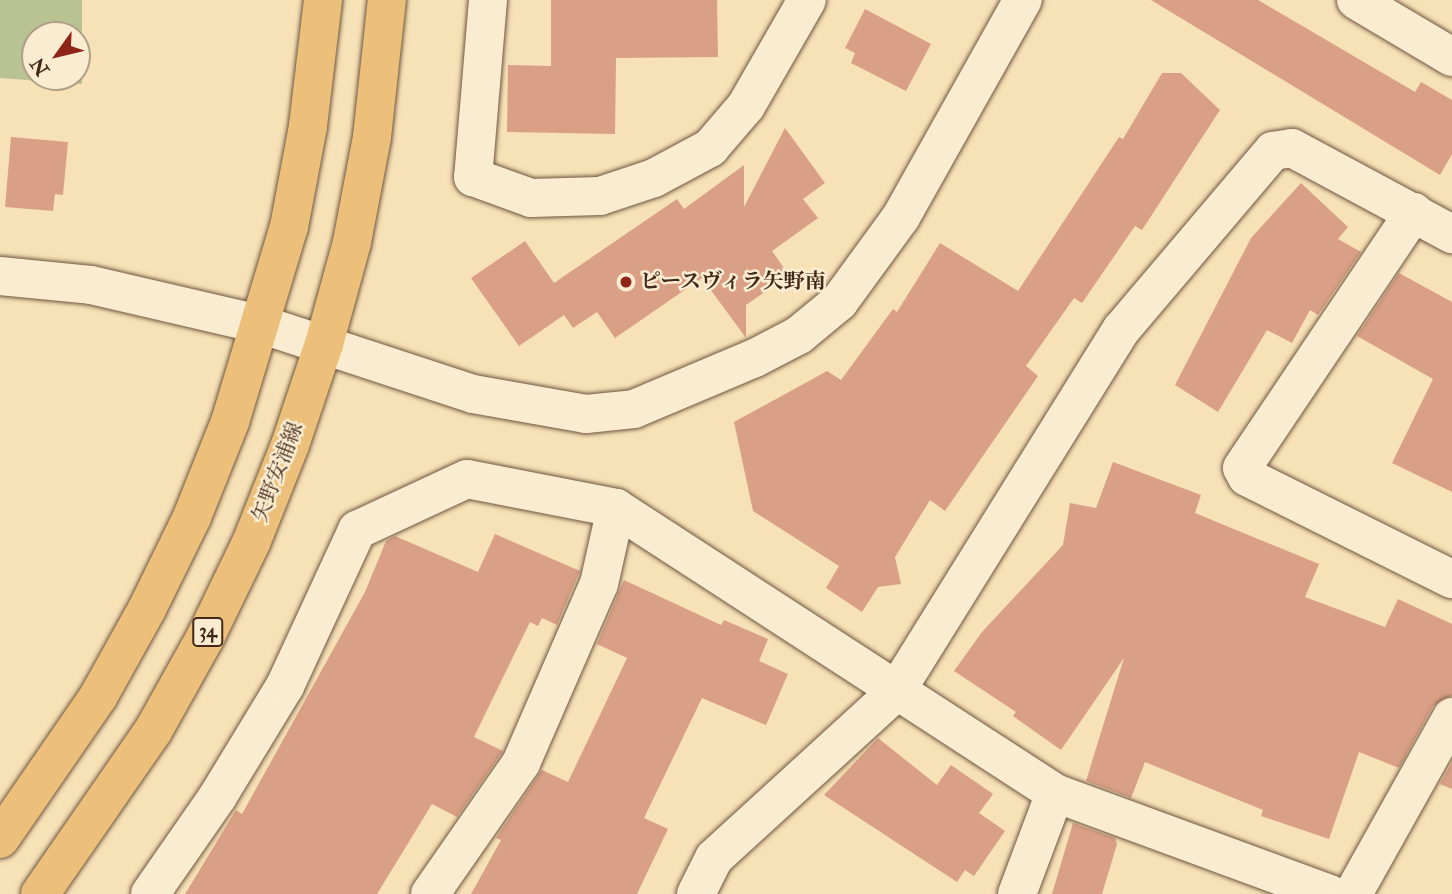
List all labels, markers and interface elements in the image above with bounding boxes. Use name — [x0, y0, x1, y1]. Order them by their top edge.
north arrow — [21, 21, 91, 91]
text: N — [26, 53, 55, 80]
place label: ピースヴィラ矢野南 — [640, 269, 828, 295]
marker: ピースヴィラ矢野南 — [618, 274, 634, 290]
street label: 矢野安浦線 — [247, 418, 309, 526]
road number: 34 — [192, 617, 224, 648]

